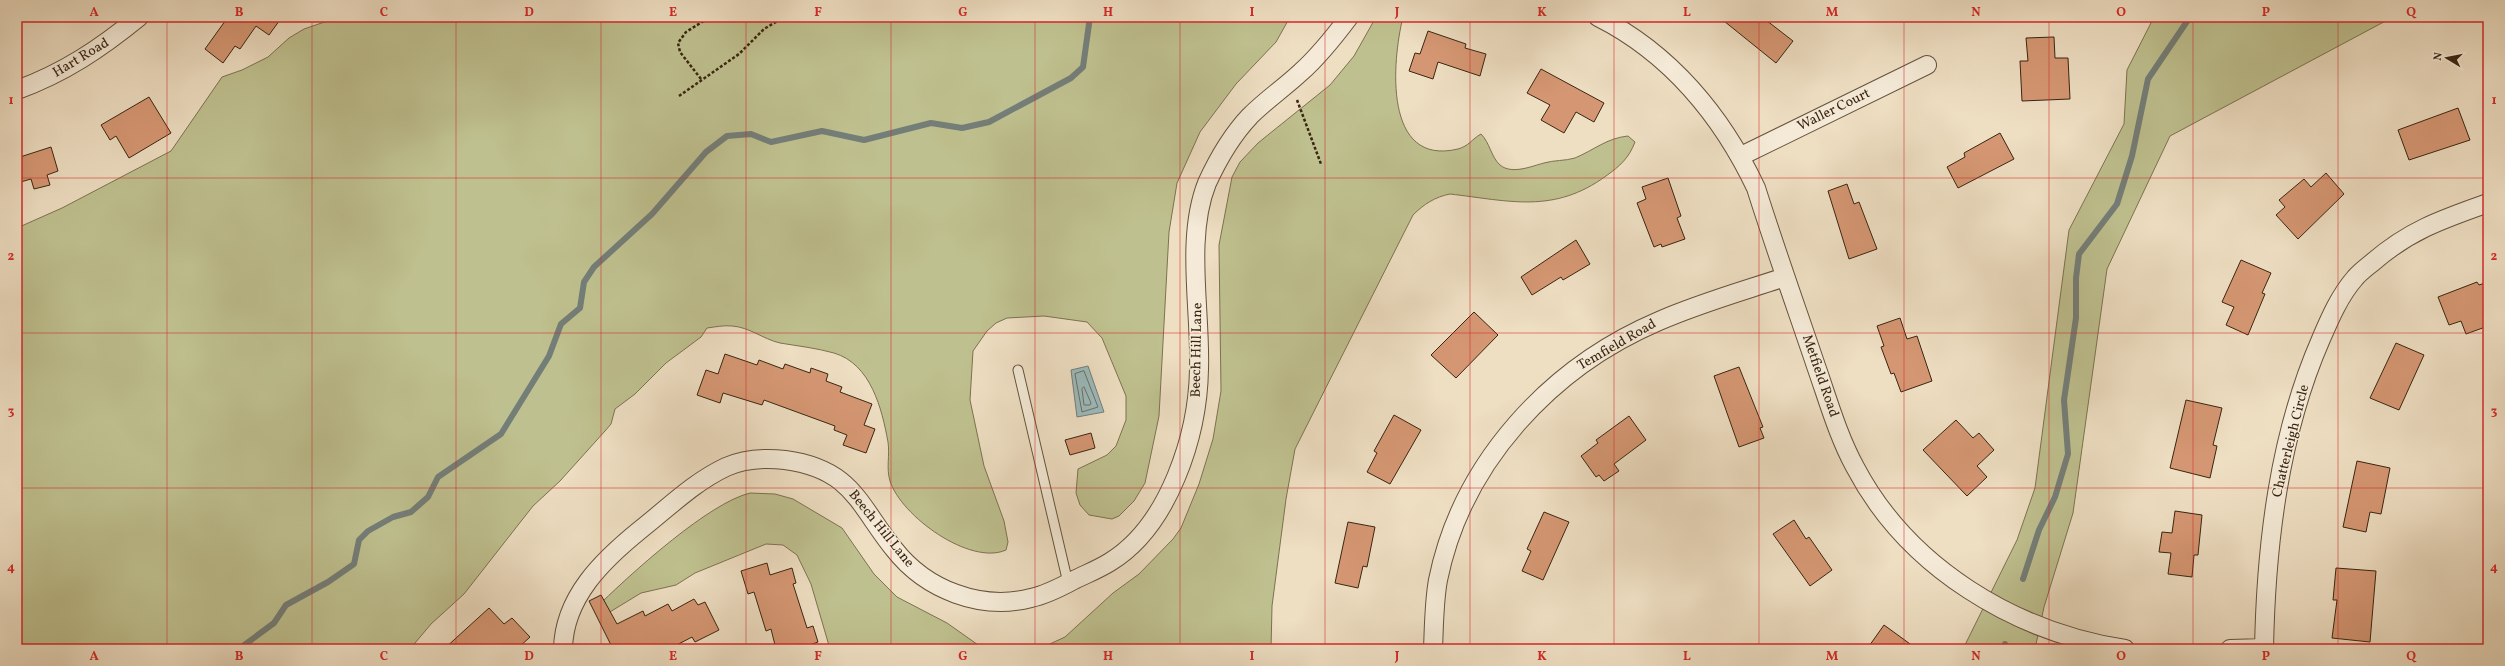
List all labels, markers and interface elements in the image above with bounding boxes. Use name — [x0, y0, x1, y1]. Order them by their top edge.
text: A — [89, 4, 99, 22]
text: B — [235, 4, 244, 22]
text: C — [380, 4, 388, 22]
text: D — [524, 4, 534, 22]
text: E — [669, 4, 677, 22]
text: F — [814, 4, 822, 22]
text: G — [958, 4, 968, 22]
text: H — [1103, 4, 1113, 22]
text: I — [1250, 4, 1255, 22]
text: J — [1394, 4, 1400, 22]
text: K — [1537, 4, 1547, 22]
text: L — [1683, 4, 1691, 22]
text: M — [1826, 4, 1839, 22]
text: N — [1971, 4, 1981, 22]
text: O — [2116, 4, 2126, 22]
text: P — [2262, 4, 2270, 22]
text: Q — [2406, 4, 2417, 22]
street label: Hart Road — [49, 34, 113, 82]
north arrow — [2427, 38, 2467, 78]
text: N — [2431, 51, 2447, 62]
street label: Waller Court — [1794, 84, 1874, 136]
text: 1 — [8, 92, 14, 110]
text: 1 — [2491, 92, 2497, 110]
text: 2 — [8, 248, 15, 266]
text: 2 — [2491, 248, 2498, 266]
street label: Beech Hill Lane — [1187, 302, 1207, 398]
street label: Temfield Road — [1574, 315, 1660, 375]
street label: Metfield Road — [1797, 332, 1843, 420]
street label: Chatterleigh Circle — [2268, 382, 2314, 499]
text: 3 — [8, 403, 15, 421]
text: 3 — [2491, 403, 2498, 421]
street label: Beech Hill Lane — [844, 486, 918, 572]
text: 4 — [7, 559, 15, 577]
text: 4 — [2490, 559, 2498, 577]
text: A — [89, 648, 99, 666]
text: B — [235, 648, 244, 666]
text: C — [380, 648, 388, 666]
text: D — [524, 648, 534, 666]
text: E — [669, 648, 677, 666]
text: F — [814, 648, 822, 666]
text: G — [958, 648, 968, 666]
text: H — [1103, 648, 1113, 666]
text: I — [1250, 648, 1255, 666]
text: J — [1394, 648, 1400, 666]
text: K — [1537, 648, 1547, 666]
text: L — [1683, 648, 1691, 666]
text: M — [1826, 648, 1839, 666]
text: N — [1971, 648, 1981, 666]
text: O — [2116, 648, 2126, 666]
text: P — [2262, 648, 2270, 666]
text: Q — [2406, 648, 2417, 666]

